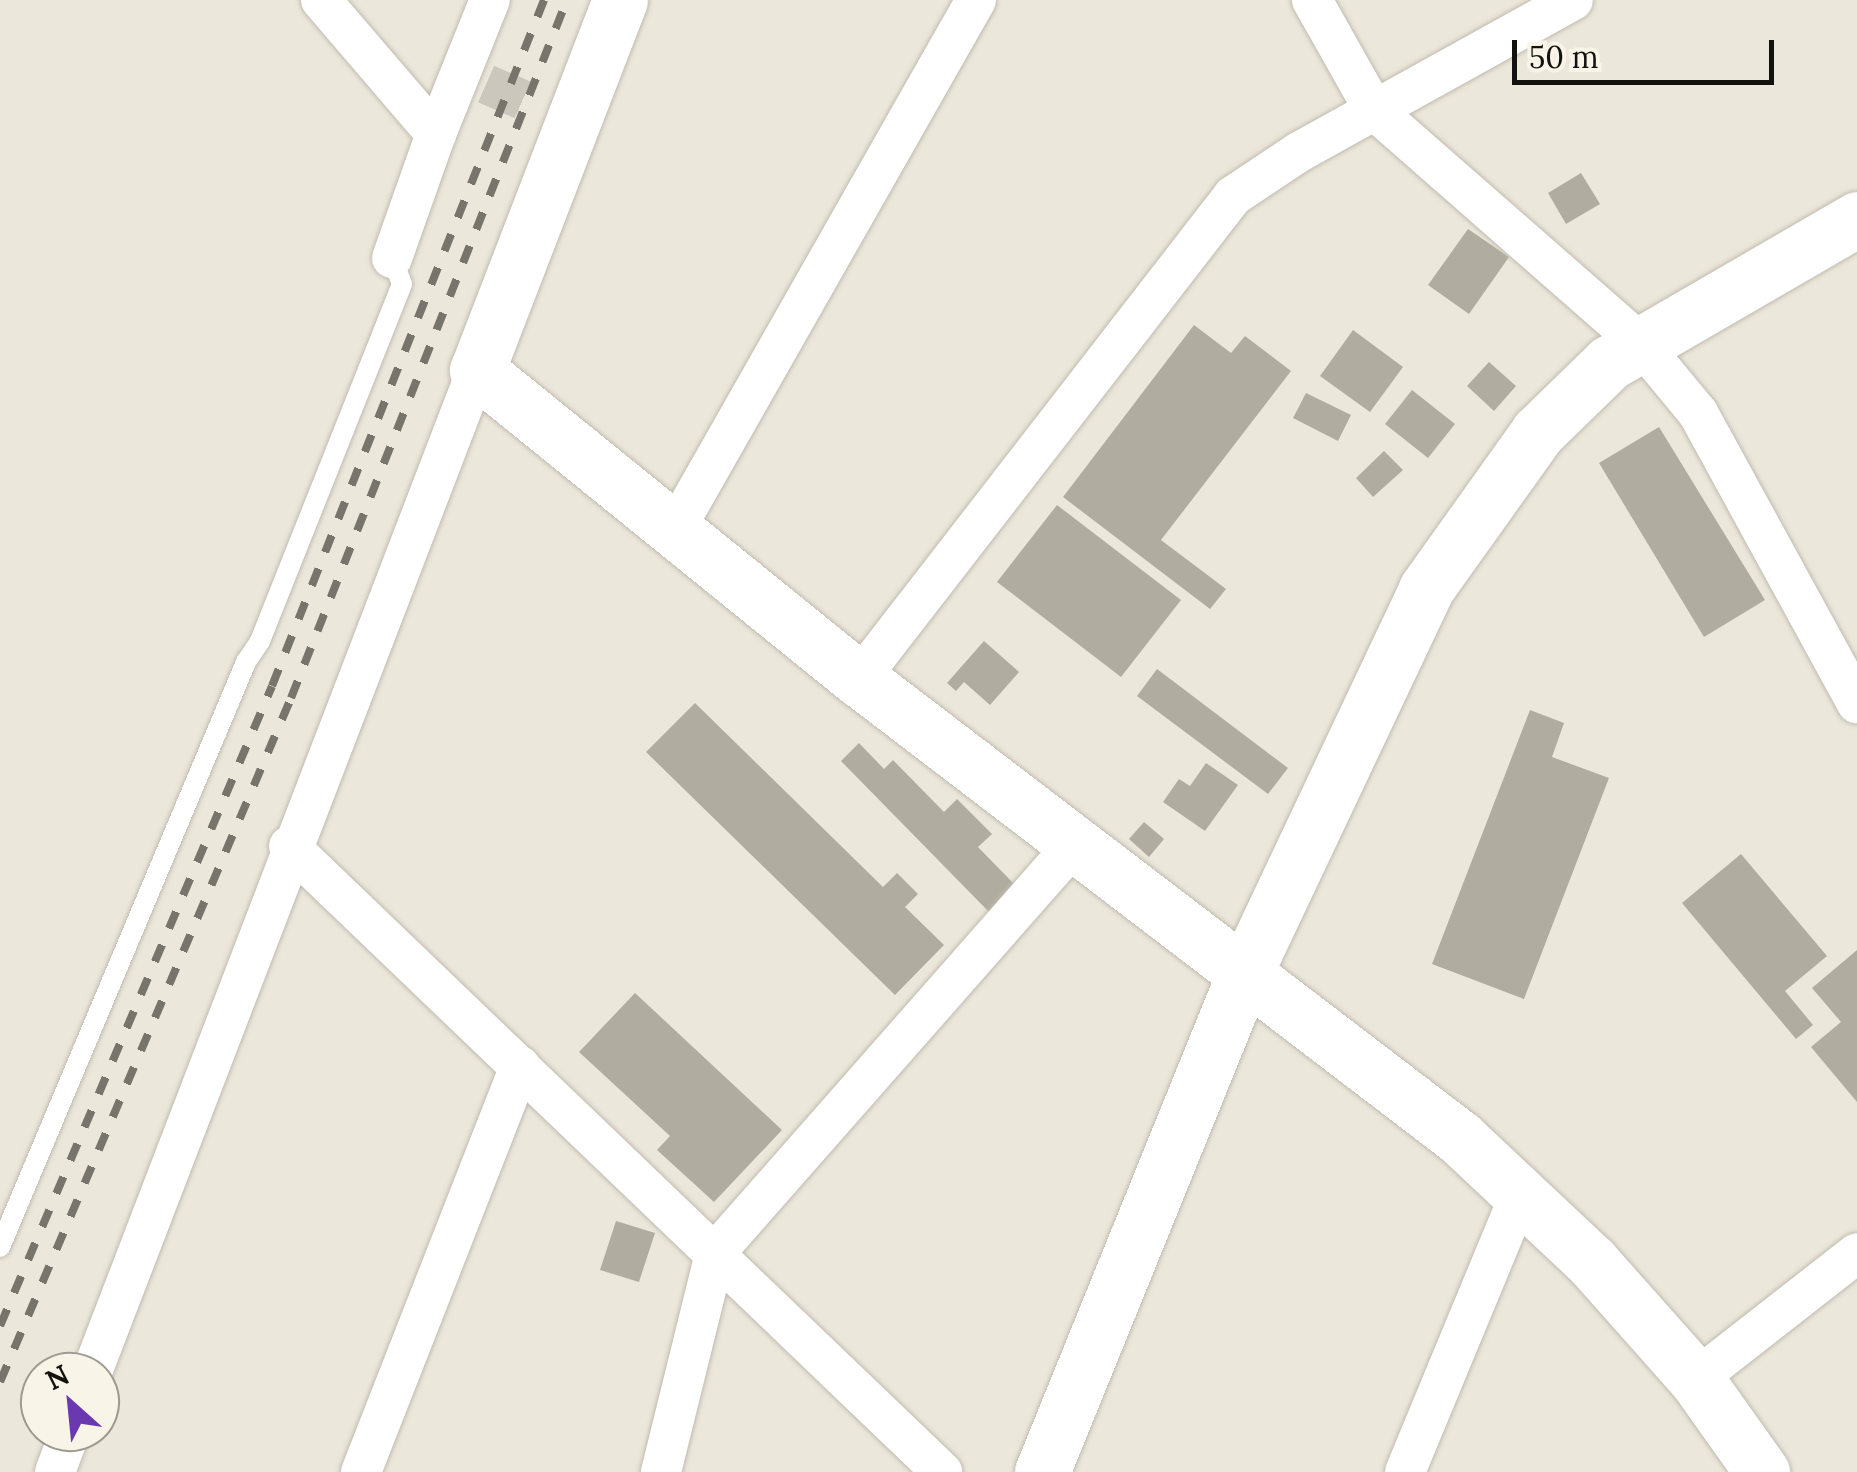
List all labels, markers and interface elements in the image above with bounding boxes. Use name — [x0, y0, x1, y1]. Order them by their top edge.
scale bar — [1517, 20, 1780, 82]
text: 50 m — [1529, 38, 1599, 76]
north arrow — [20, 1352, 120, 1452]
text: N — [39, 1356, 75, 1398]

